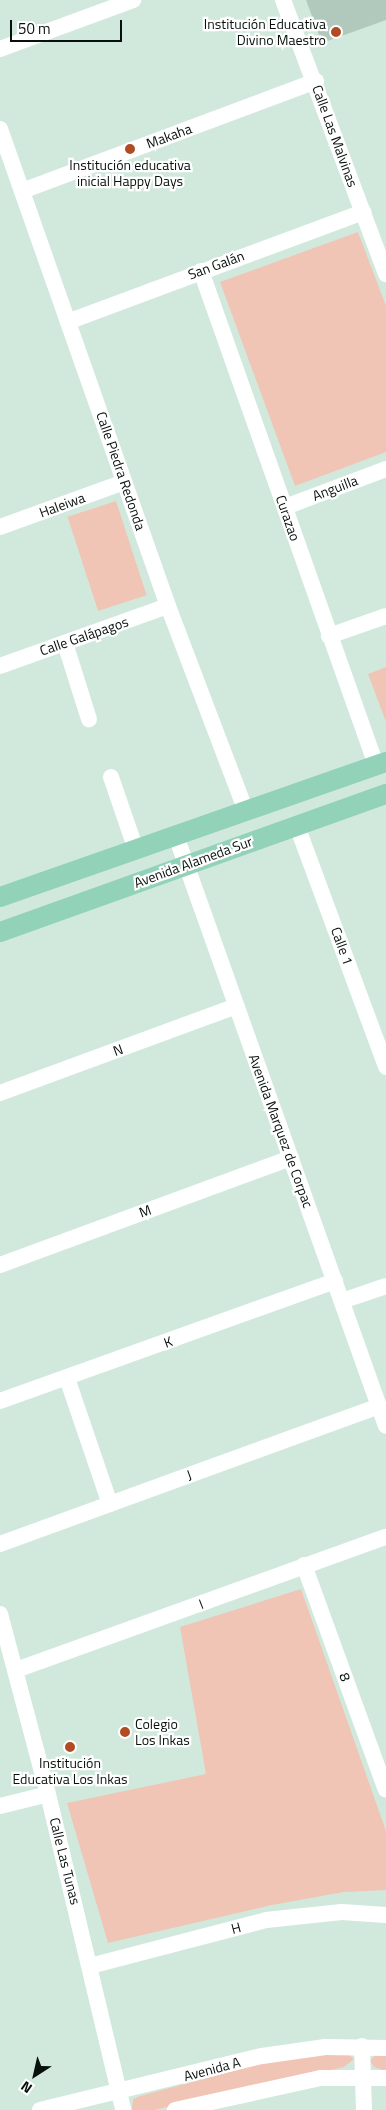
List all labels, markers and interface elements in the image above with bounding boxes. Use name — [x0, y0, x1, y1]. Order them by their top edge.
scale bar — [12, 10, 125, 42]
place label: Institución Educativa Divino Maestro — [204, 16, 326, 48]
text: 50 m — [18, 17, 51, 40]
marker: Institución Educativa Divino Maestro — [330, 26, 342, 38]
street label: Calle Las Malvinas — [309, 83, 361, 189]
street label: Makaha — [144, 120, 194, 152]
marker: Institución educativa inicial Happy Days — [124, 143, 136, 155]
place label: Institución educativa inicial Happy Days — [69, 157, 191, 190]
street label: San Galán — [186, 247, 246, 283]
street label: Calle Piedra Redonda — [93, 409, 149, 533]
street label: Anguilla — [310, 472, 360, 504]
street label: Haleiwa — [37, 489, 87, 521]
street label: Curazao — [272, 493, 304, 543]
street label: Calle Galápagos — [37, 613, 131, 659]
street label: Avenida Alameda Sur — [132, 833, 254, 891]
street label: Calle 1 — [327, 925, 357, 967]
street label: N — [111, 1040, 125, 1060]
street label: Avenida Marquez de Corpac — [245, 1052, 317, 1210]
street label: M — [137, 1201, 153, 1221]
street label: K — [161, 1333, 175, 1351]
street label: J — [184, 1466, 194, 1484]
street label: I — [196, 1596, 206, 1612]
street label: 8 — [336, 1670, 354, 1684]
place label: Colegio Los Inkas — [135, 1716, 190, 1748]
marker: Colegio Los Inkas — [119, 1726, 131, 1738]
marker: Institución Educativa Los Inkas — [64, 1741, 76, 1753]
place label: Institución Educativa Los Inkas — [12, 1755, 128, 1788]
street label: Calle Las Tunas — [46, 1816, 84, 1906]
street label: H — [229, 1919, 243, 1937]
north arrow — [10, 2050, 60, 2100]
street label: Avenida A — [182, 2053, 242, 2085]
text: N — [16, 2076, 36, 2099]

